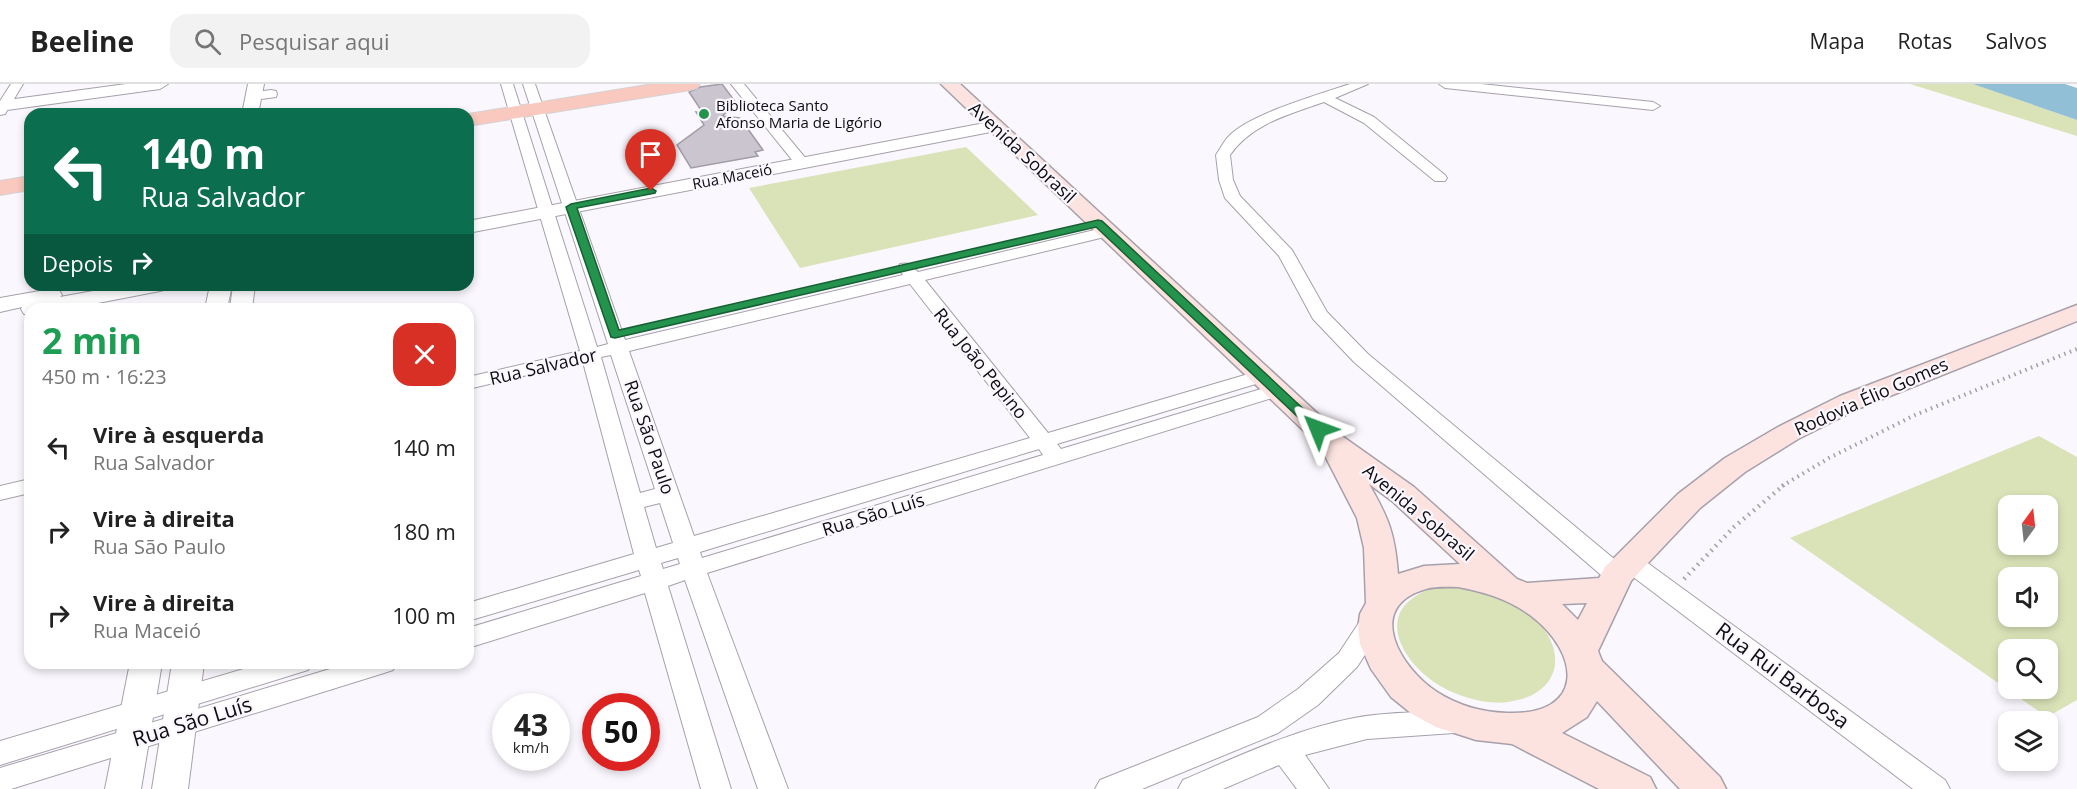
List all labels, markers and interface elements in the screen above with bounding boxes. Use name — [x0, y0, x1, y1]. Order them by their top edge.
search box — [170, 14, 590, 68]
text: Beeline — [30, 22, 134, 60]
icon: search — [191, 25, 224, 58]
text: Pesquisar aqui — [239, 26, 390, 56]
text: Mapa — [1810, 27, 1865, 55]
text: Rotas — [1898, 27, 1952, 55]
text: Salvos — [1985, 27, 2047, 55]
place label: Biblioteca Santo Afonso Maria de Ligório — [716, 95, 882, 132]
street label: Avenida Sobrasil — [964, 96, 1082, 208]
marker: Biblioteca Santo Afonso Maria de Ligório — [697, 107, 711, 121]
text: 140 m — [141, 124, 265, 181]
pin — [625, 129, 676, 191]
icon: left — [42, 132, 120, 210]
icon: arrive — [634, 138, 667, 171]
street label: Rua Maceió — [690, 158, 774, 194]
text: Rua Salvador — [141, 178, 305, 215]
icon: right — [125, 246, 158, 279]
text: Depois — [42, 248, 113, 278]
street label: Rua João Pepino — [929, 302, 1033, 424]
text: 2 min — [42, 316, 142, 365]
button: close — [393, 323, 456, 386]
street label: Rua Salvador — [487, 342, 600, 390]
street label: Rodovia Élio Gomes — [1790, 351, 1952, 441]
text: 450 m · 16:23 — [42, 363, 167, 390]
street label: Rua São Paulo — [619, 377, 681, 497]
position arrow — [1286, 397, 1350, 461]
text: Vire à esquerda — [93, 419, 264, 449]
icon: left — [42, 431, 75, 464]
text: 140 m — [392, 432, 456, 462]
text: Rua Salvador — [93, 449, 215, 476]
street label: Avenida Sobrasil — [1358, 458, 1480, 566]
street label: Rua São Luís — [819, 487, 927, 541]
north arrow — [1998, 495, 2058, 555]
map controls — [1998, 495, 2058, 771]
text: Vire à direita — [93, 503, 235, 533]
icon: right — [42, 515, 75, 548]
text: 180 m — [392, 516, 456, 546]
text: Rua São Paulo — [93, 533, 226, 560]
button: sound — [1998, 567, 2058, 627]
text: Vire à direita — [93, 587, 235, 617]
icon: right — [42, 599, 75, 632]
text: 100 m — [392, 600, 456, 630]
street label: Rua Rui Barbosa — [1710, 616, 1856, 734]
text: Rua Maceió — [93, 617, 201, 644]
button: search — [1998, 639, 2058, 699]
street label: Rua São Luís — [129, 690, 255, 752]
speed limit sign: 50 — [582, 693, 660, 771]
text: 43 — [514, 704, 548, 745]
button: layers — [1998, 711, 2058, 771]
text: km/h — [513, 737, 549, 757]

